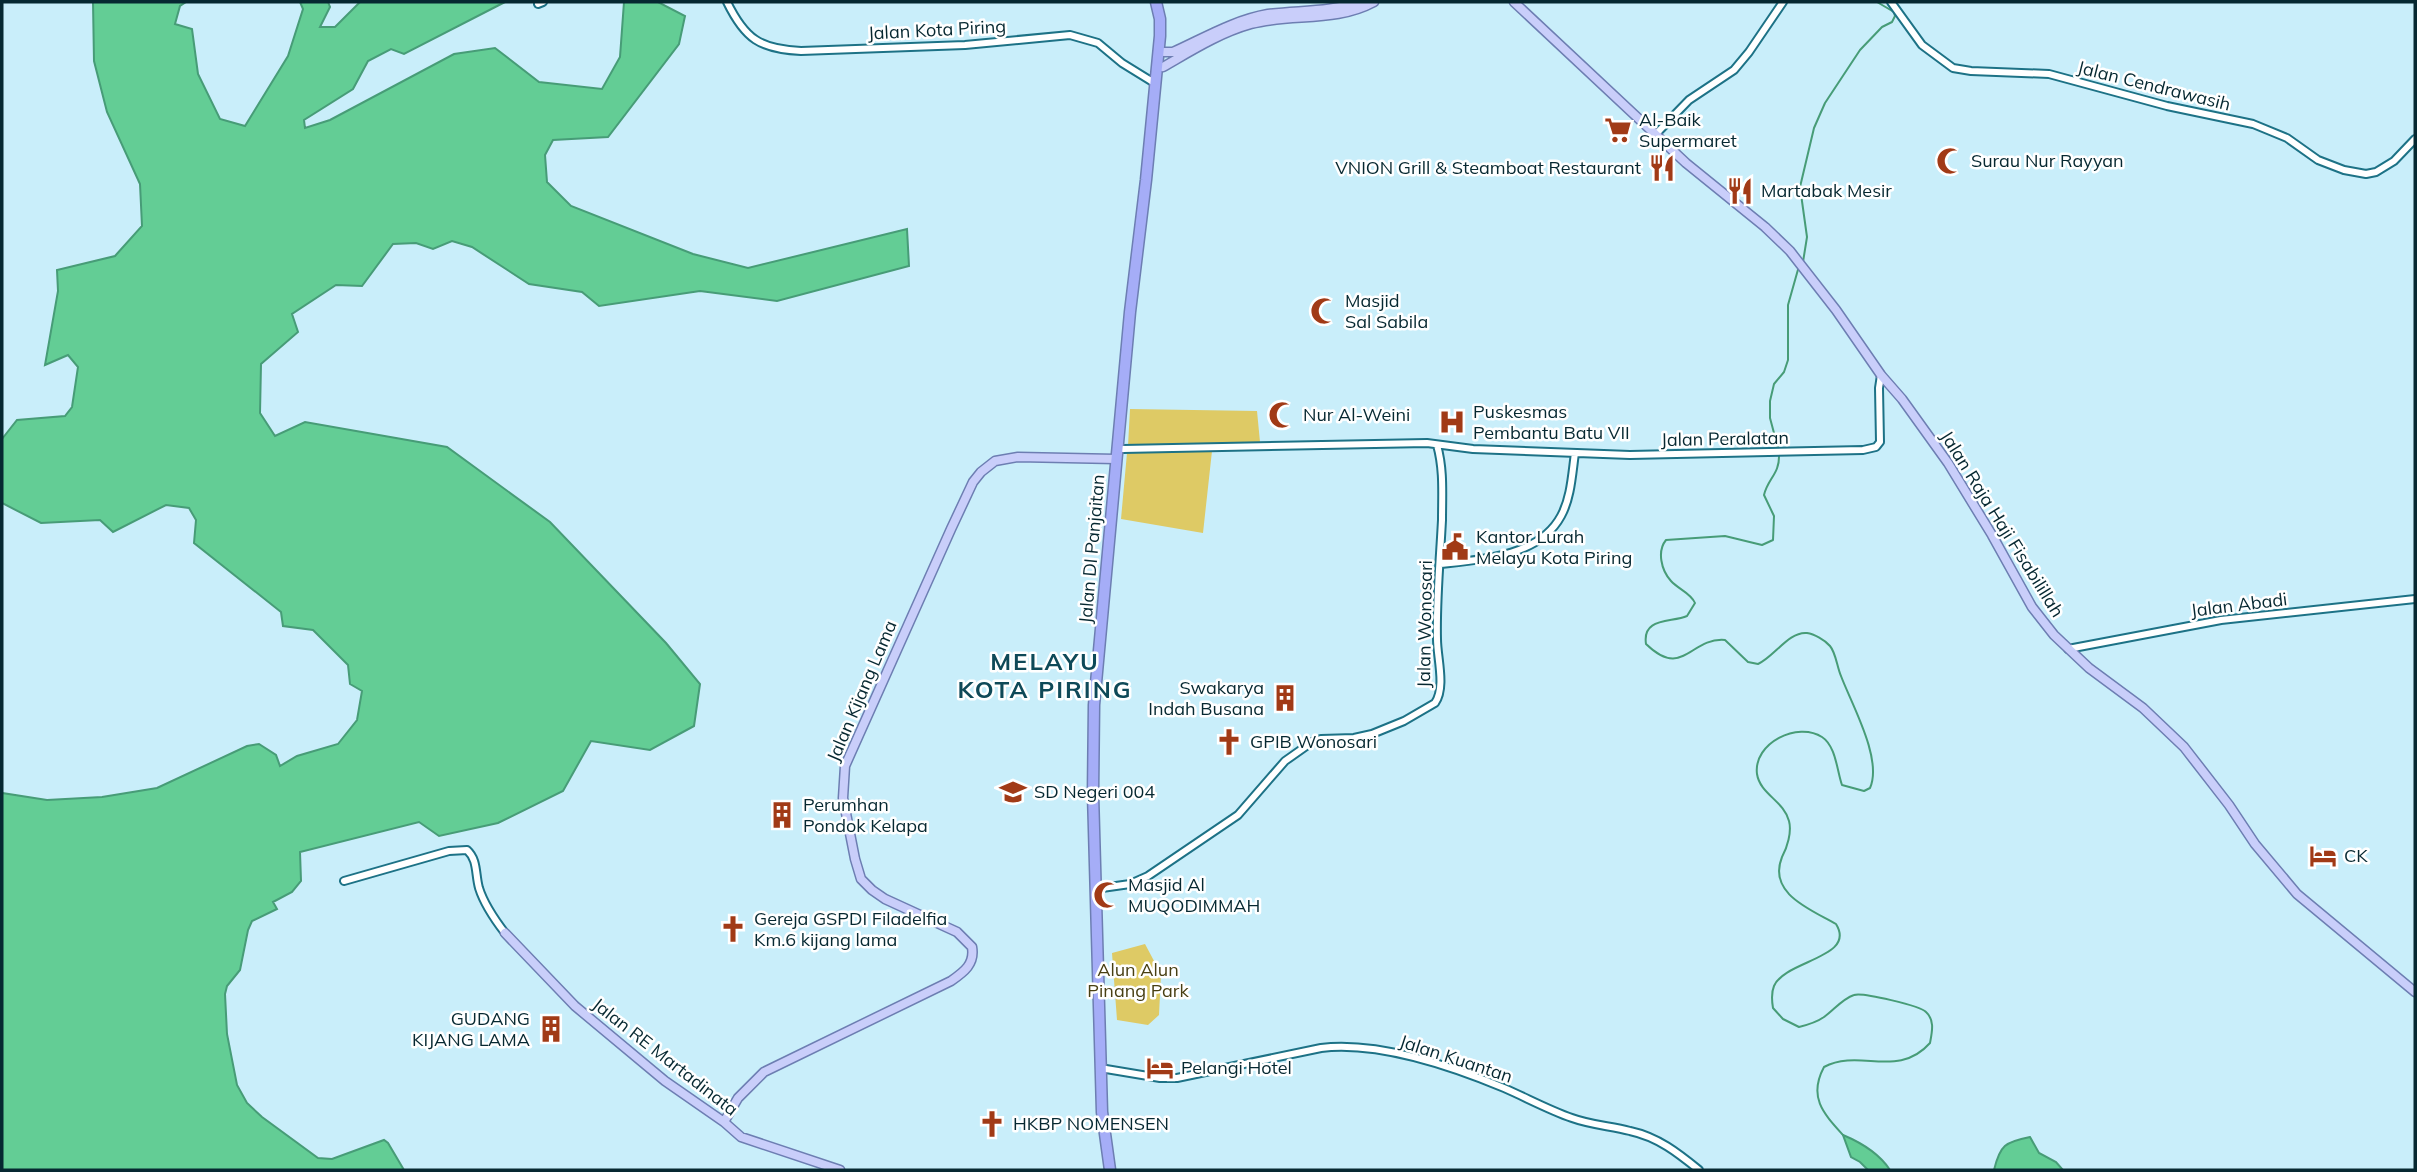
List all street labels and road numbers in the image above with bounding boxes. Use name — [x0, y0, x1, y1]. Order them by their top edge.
street label: Jalan Kota Piring — [867, 14, 1007, 45]
street label: Jalan Cendrawasih — [2075, 55, 2233, 116]
street label: Jalan Peralatan — [1661, 426, 1789, 451]
street label: Jalan Raja Haji Fisabilillah — [1936, 426, 2069, 621]
street label: Jalan DI Panjaitan — [1074, 473, 1109, 624]
street label: Jalan Wonosari — [1412, 560, 1437, 688]
street label: Jalan Abadi — [2189, 587, 2288, 622]
street label: Jalan Kijang Lama — [821, 617, 902, 765]
street label: Jalan RE Martadinata — [588, 993, 743, 1121]
street label: Jalan Kuantan — [1397, 1029, 1516, 1088]

